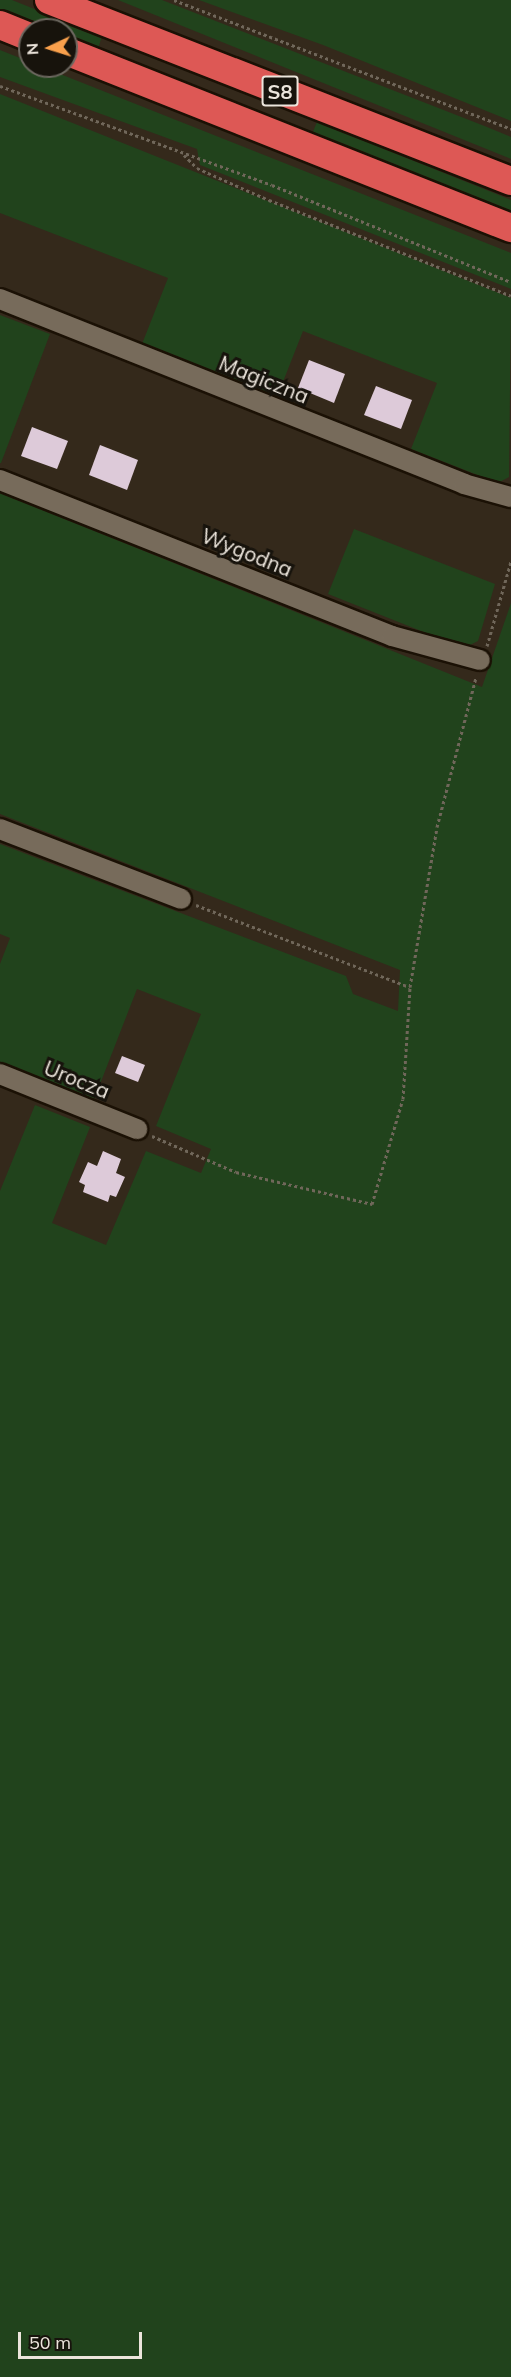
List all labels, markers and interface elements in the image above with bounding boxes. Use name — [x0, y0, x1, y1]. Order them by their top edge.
north arrow — [18, 18, 78, 78]
text: N — [22, 42, 42, 56]
road number: S8 — [260, 74, 300, 108]
street label: Magiczna — [215, 350, 313, 408]
street label: Wygodna — [198, 522, 296, 582]
street label: Urocza — [40, 1054, 114, 1104]
scale bar — [21, 2320, 146, 2358]
text: 50 m — [29, 2331, 71, 2354]

